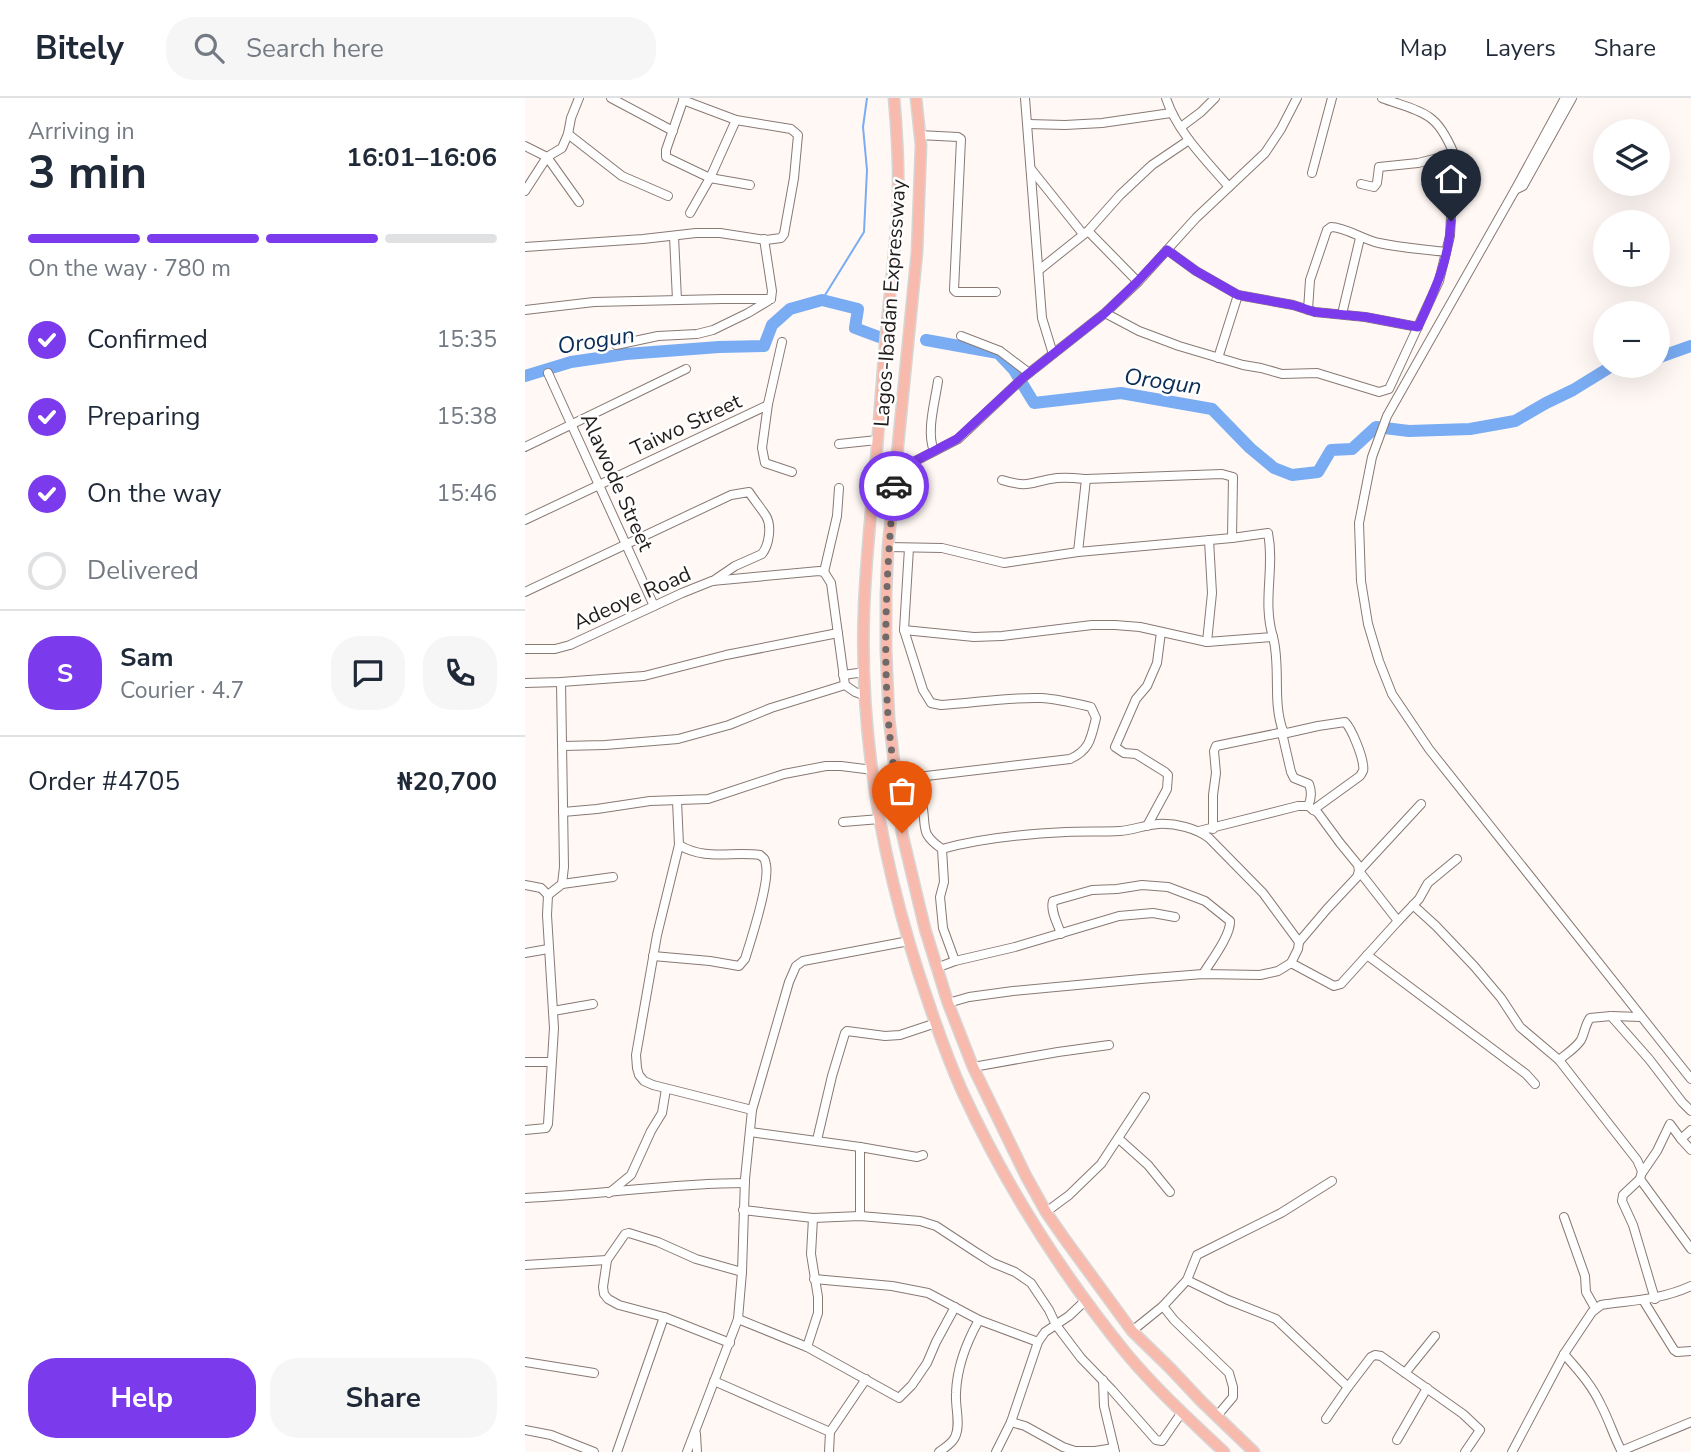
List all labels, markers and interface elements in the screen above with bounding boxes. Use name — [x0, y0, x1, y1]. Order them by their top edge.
search box — [166, 17, 656, 80]
text: Bitely — [35, 26, 124, 71]
icon: search — [190, 29, 228, 67]
text: Search here — [246, 31, 384, 66]
text: Map — [1400, 32, 1447, 64]
text: Layers — [1485, 32, 1556, 64]
text: Share — [1594, 32, 1656, 64]
text: Arriving in — [28, 116, 135, 147]
map controls — [1593, 119, 1670, 378]
button: layers — [1593, 119, 1670, 196]
text: 16:01–16:06 — [346, 140, 497, 175]
text: 3 min — [28, 141, 147, 204]
pin — [1421, 149, 1481, 221]
icon: home — [1432, 160, 1470, 198]
street label: Lagos-Ibadan Expressway — [867, 178, 913, 428]
button: + — [1593, 210, 1670, 287]
text: On the way · 780 m — [28, 253, 231, 284]
button: − — [1593, 301, 1670, 378]
water label: Orogun — [555, 319, 637, 362]
icon: check — [28, 321, 66, 359]
text: Confirmed — [87, 322, 208, 357]
text: 15:35 — [437, 324, 497, 355]
water label: Orogun — [1122, 361, 1204, 402]
street label: Taiwo Street — [626, 387, 746, 463]
icon: check — [28, 398, 66, 436]
text: Preparing — [87, 399, 200, 434]
text: 15:38 — [437, 401, 497, 432]
street label: Alawode Street — [574, 409, 660, 556]
courier — [859, 451, 929, 521]
icon: car — [875, 467, 913, 505]
icon: check — [28, 475, 66, 513]
text: On the way — [87, 476, 221, 511]
text: 15:46 — [437, 478, 497, 509]
text: Delivered — [87, 553, 199, 588]
street label: Adeoye Road — [569, 560, 695, 636]
button: chat — [331, 636, 405, 710]
button: phone — [423, 636, 497, 710]
text: Sam — [120, 640, 173, 675]
text: S — [57, 656, 73, 691]
text: Courier · 4.7 — [120, 675, 244, 706]
pin — [872, 761, 932, 833]
text: Order #4705 — [28, 764, 180, 799]
text: ₦20,700 — [397, 764, 497, 799]
icon: bag — [883, 772, 921, 810]
button: Help — [28, 1358, 256, 1438]
button: Share — [270, 1358, 497, 1438]

